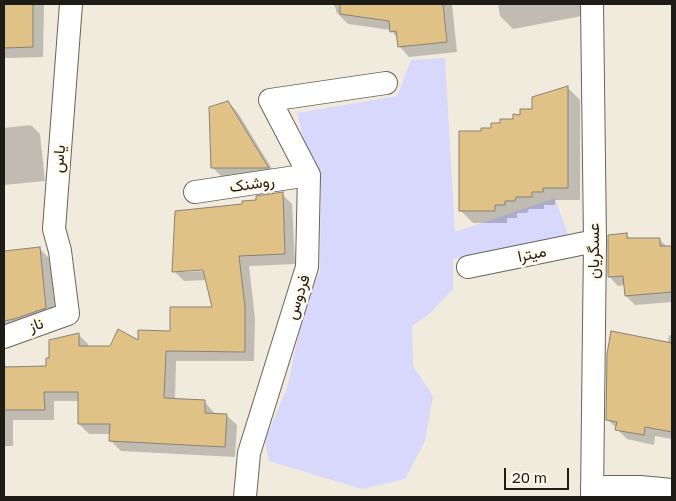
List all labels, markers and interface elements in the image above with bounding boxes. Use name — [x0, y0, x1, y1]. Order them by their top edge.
street label: یاس — [48, 144, 70, 174]
street label: روشنک — [228, 171, 276, 197]
street label: عسگریان — [584, 223, 604, 279]
street label: میترا — [516, 242, 548, 266]
street label: فردوس — [282, 272, 314, 322]
street label: ناز — [26, 314, 46, 336]
scale bar — [506, 458, 571, 490]
text: 20 m — [512, 468, 547, 486]

